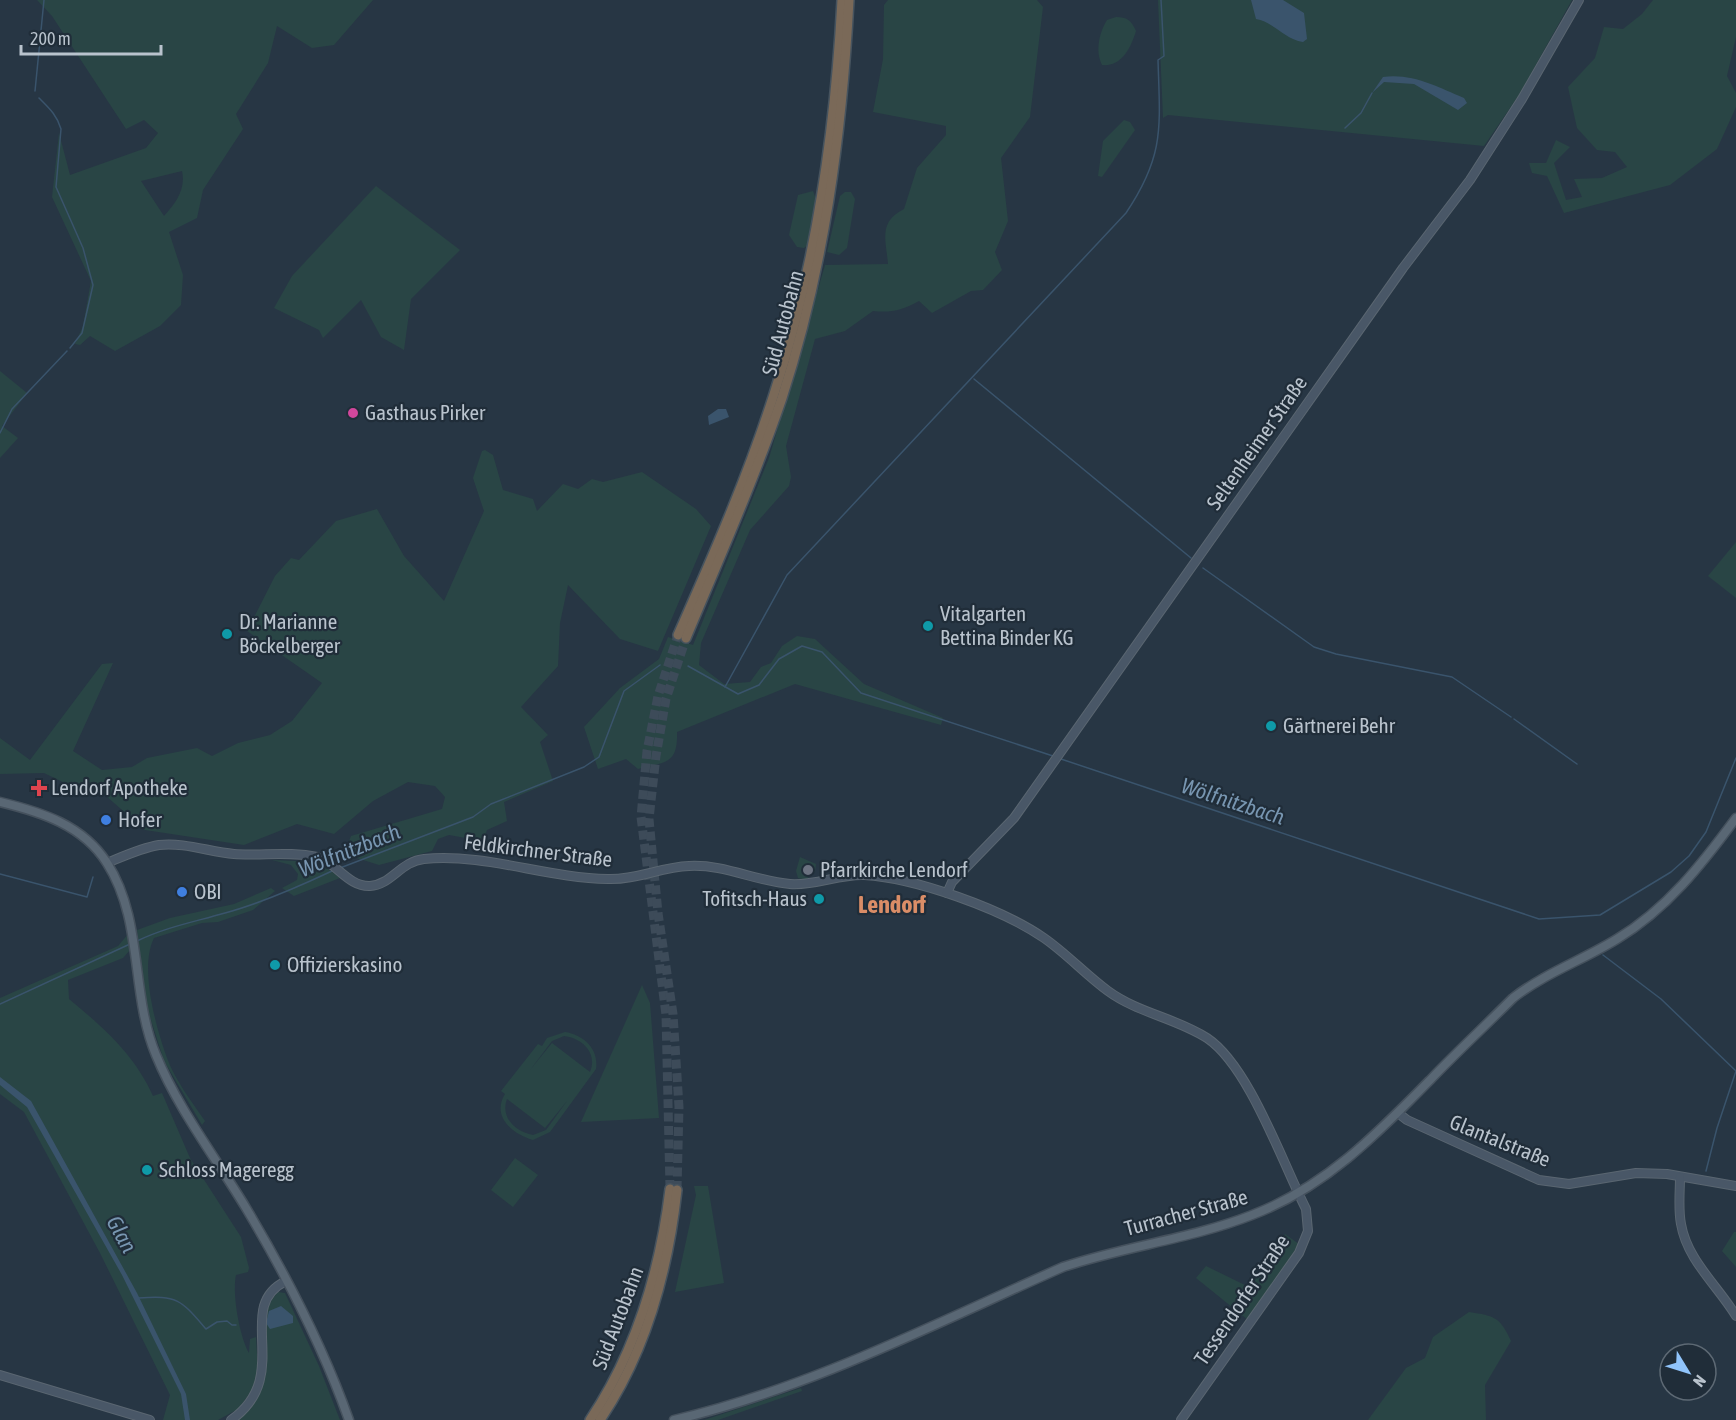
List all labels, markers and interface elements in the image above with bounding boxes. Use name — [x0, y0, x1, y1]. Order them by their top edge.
scale bar — [21, 18, 160, 56]
text: 200 m — [30, 28, 71, 49]
street label: Süd Autobahn — [756, 267, 808, 378]
street label: Seltenheimer Straße — [1201, 371, 1311, 514]
place label: Gasthaus Pirker — [365, 400, 486, 424]
marker: Gasthaus Pirker — [346, 406, 360, 420]
place label: Vitalgarten Bettina Binder KG — [940, 601, 1074, 649]
place label: Dr. Marianne Böckelberger — [239, 609, 341, 657]
marker: Vitalgarten Bettina Binder KG — [921, 619, 935, 633]
marker: Dr. Marianne Böckelberger — [220, 627, 234, 641]
place label: Gärtnerei Behr — [1283, 713, 1396, 737]
marker: Gärtnerei Behr — [1264, 719, 1278, 733]
water label: Wölfnitzbach — [1178, 772, 1288, 830]
place label: Lendorf Apotheke — [51, 775, 188, 799]
marker: Lendorf Apotheke — [32, 781, 46, 795]
place label: Hofer — [118, 807, 162, 831]
marker: Hofer — [99, 813, 113, 827]
water label: Wölfnitzbach — [295, 818, 404, 882]
street label: Feldkirchner Straße — [463, 829, 614, 871]
place label: Pfarrkirche Lendorf — [820, 857, 968, 881]
marker: Pfarrkirche Lendorf — [801, 863, 815, 877]
place label: OBI — [194, 879, 222, 903]
marker: OBI — [175, 885, 189, 899]
place label: Tofitsch-Haus — [702, 886, 807, 910]
district label: Lendorf — [858, 891, 926, 918]
marker: Tofitsch-Haus — [812, 892, 826, 906]
place label: Offizierskasino — [287, 952, 402, 976]
marker: Offizierskasino — [268, 958, 282, 972]
street label: Glantalstraße — [1447, 1109, 1554, 1171]
place label: Schloss Mageregg — [159, 1157, 294, 1181]
marker: Schloss Mageregg — [140, 1163, 154, 1177]
street label: Turracher Straße — [1122, 1184, 1250, 1240]
water label: Glan — [101, 1211, 143, 1257]
street label: Tessendorfer Straße — [1189, 1230, 1294, 1369]
street label: Süd Autobahn — [587, 1263, 648, 1372]
north arrow — [1658, 1342, 1718, 1402]
text: N — [1690, 1372, 1710, 1391]

